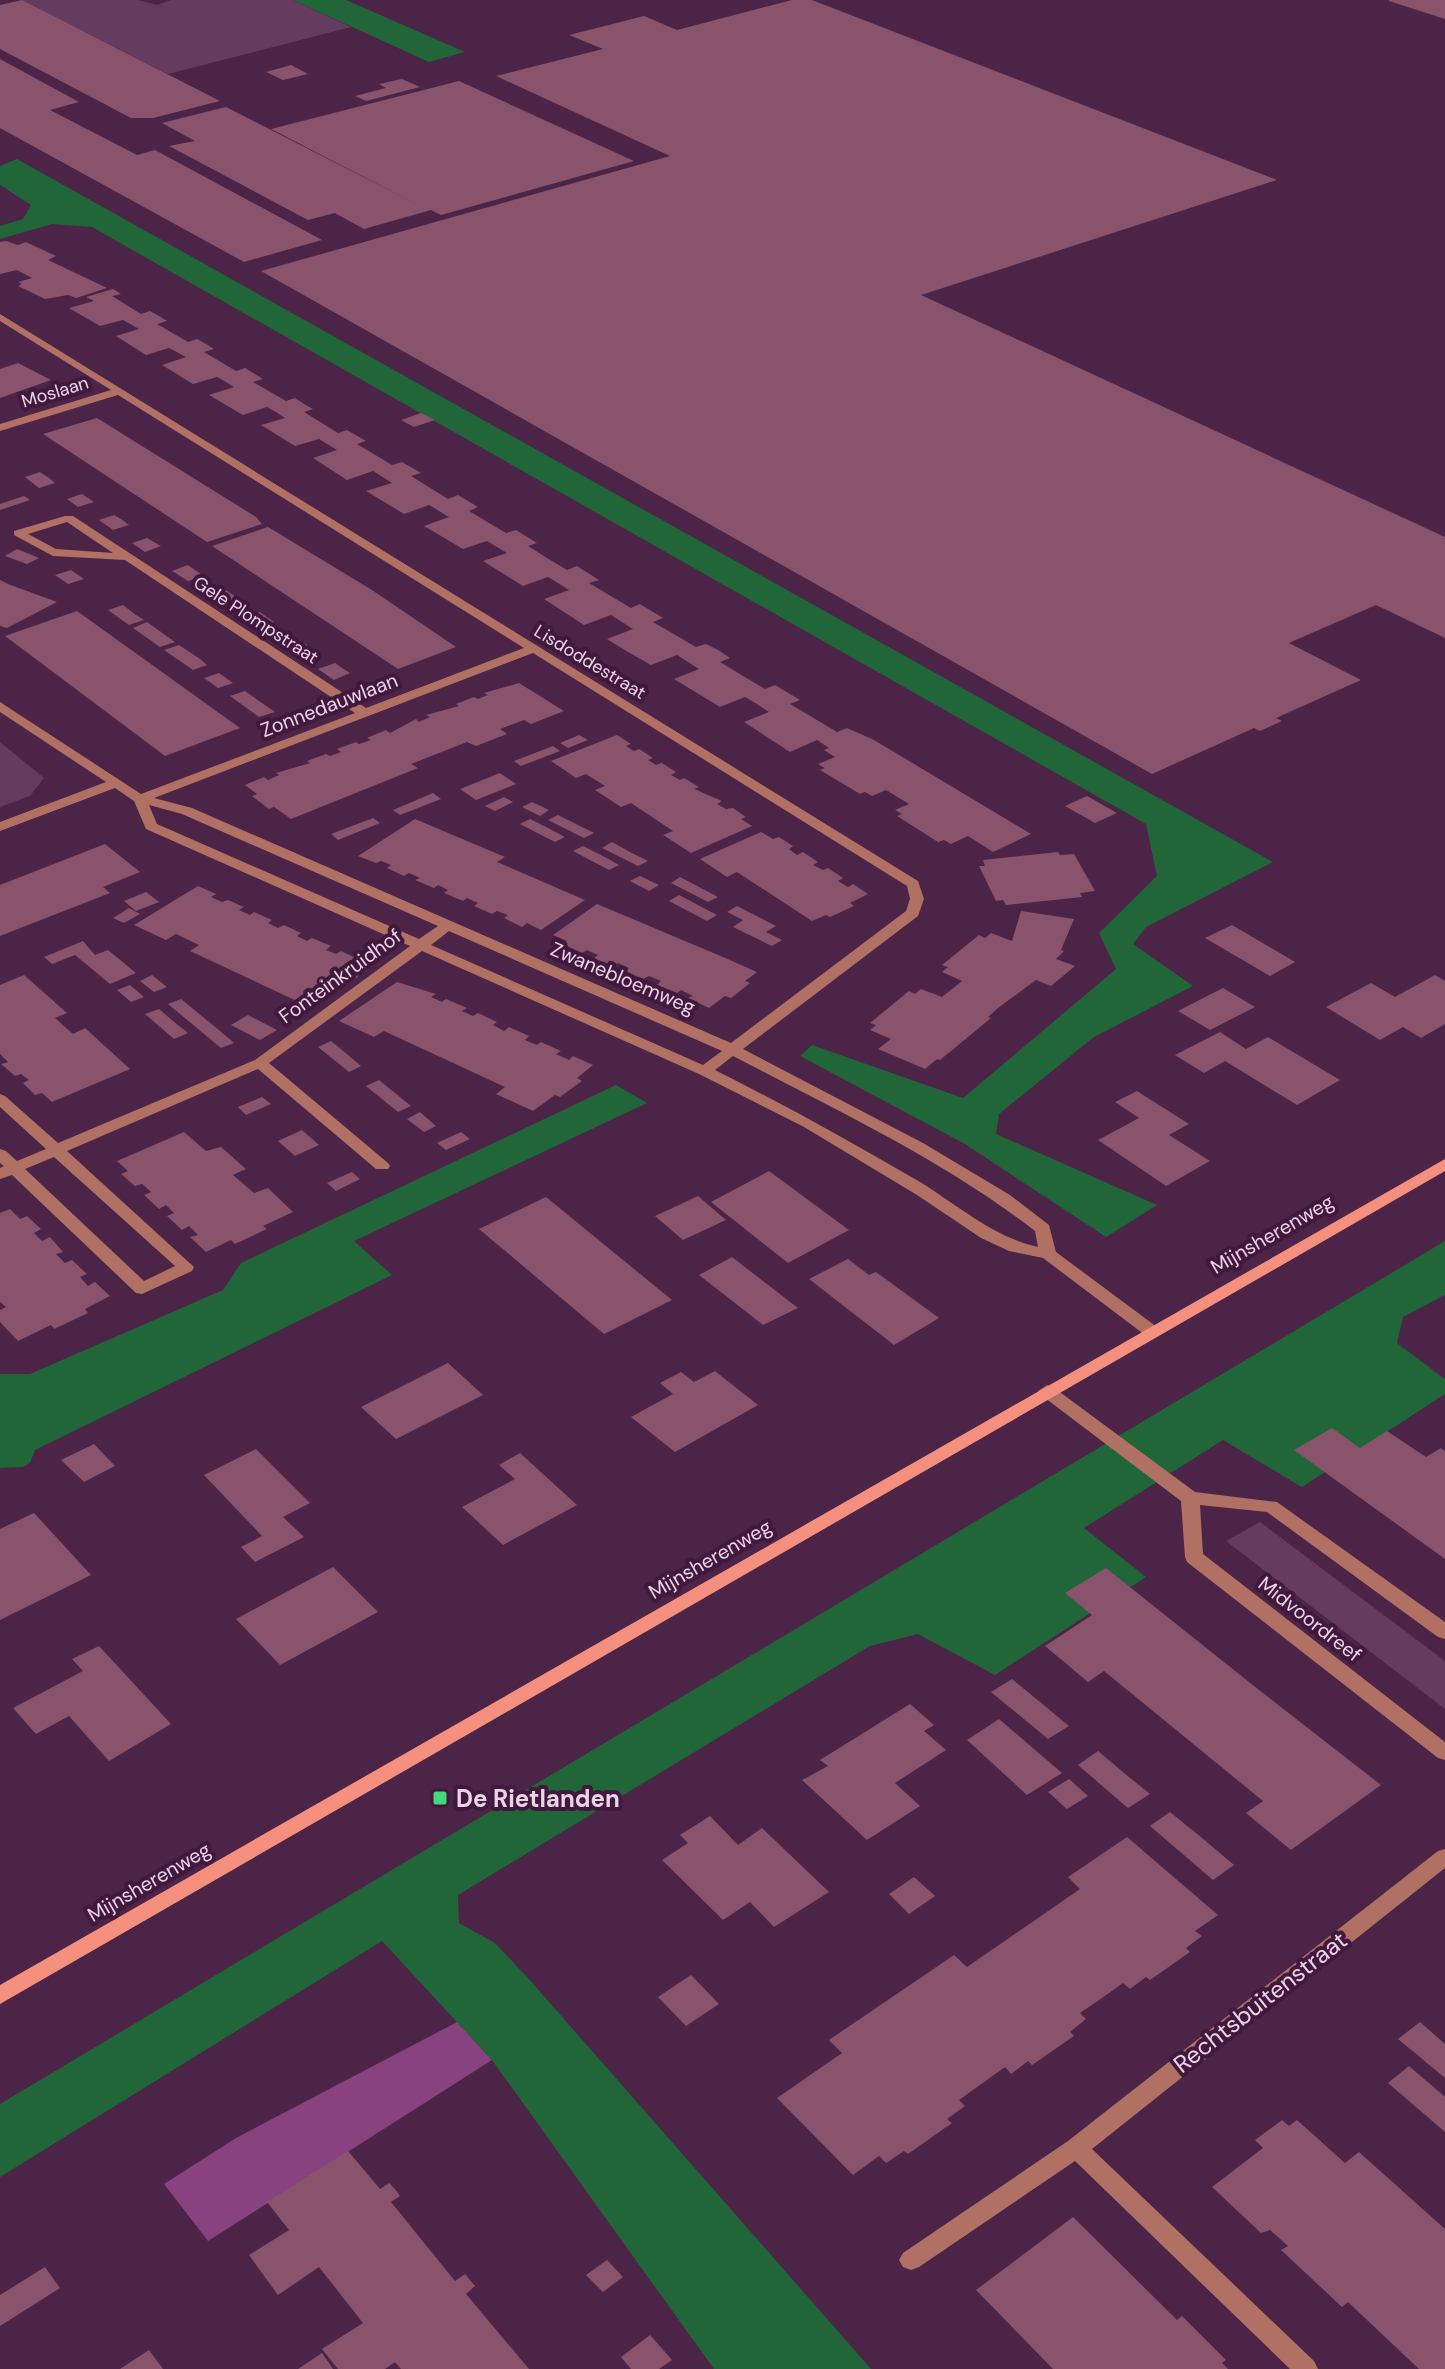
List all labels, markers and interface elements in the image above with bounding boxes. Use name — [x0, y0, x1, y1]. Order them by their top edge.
street label: Moslaan — [19, 370, 91, 414]
street label: Gele Plompstraat — [189, 571, 323, 669]
street label: Lisdoddestraat — [530, 619, 650, 705]
street label: Zonnedauwlaan — [257, 667, 401, 743]
street label: Fonteinkruidhof — [274, 923, 407, 1029]
street label: Zwanebloemweg — [547, 936, 699, 1020]
street label: Mijnsherenweg — [1206, 1188, 1338, 1280]
street label: Mijnsherenweg — [644, 1513, 776, 1605]
street label: Midvoordreef — [1253, 1571, 1367, 1668]
place label: De Rietlanden — [456, 1783, 620, 1814]
marker: De Rietlanden — [431, 1789, 449, 1807]
street label: Mijnsherenweg — [83, 1836, 215, 1928]
street label: Rechtsbuitenstraat — [1167, 1924, 1353, 2080]

